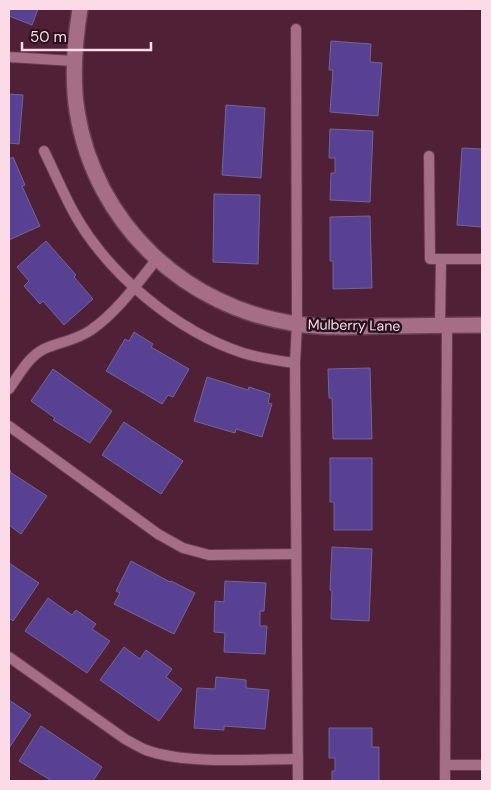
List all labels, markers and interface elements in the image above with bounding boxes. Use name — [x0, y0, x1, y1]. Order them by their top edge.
scale bar — [22, 20, 151, 52]
text: 50 m — [30, 27, 67, 47]
street label: Mulberry Lane — [308, 315, 400, 335]

